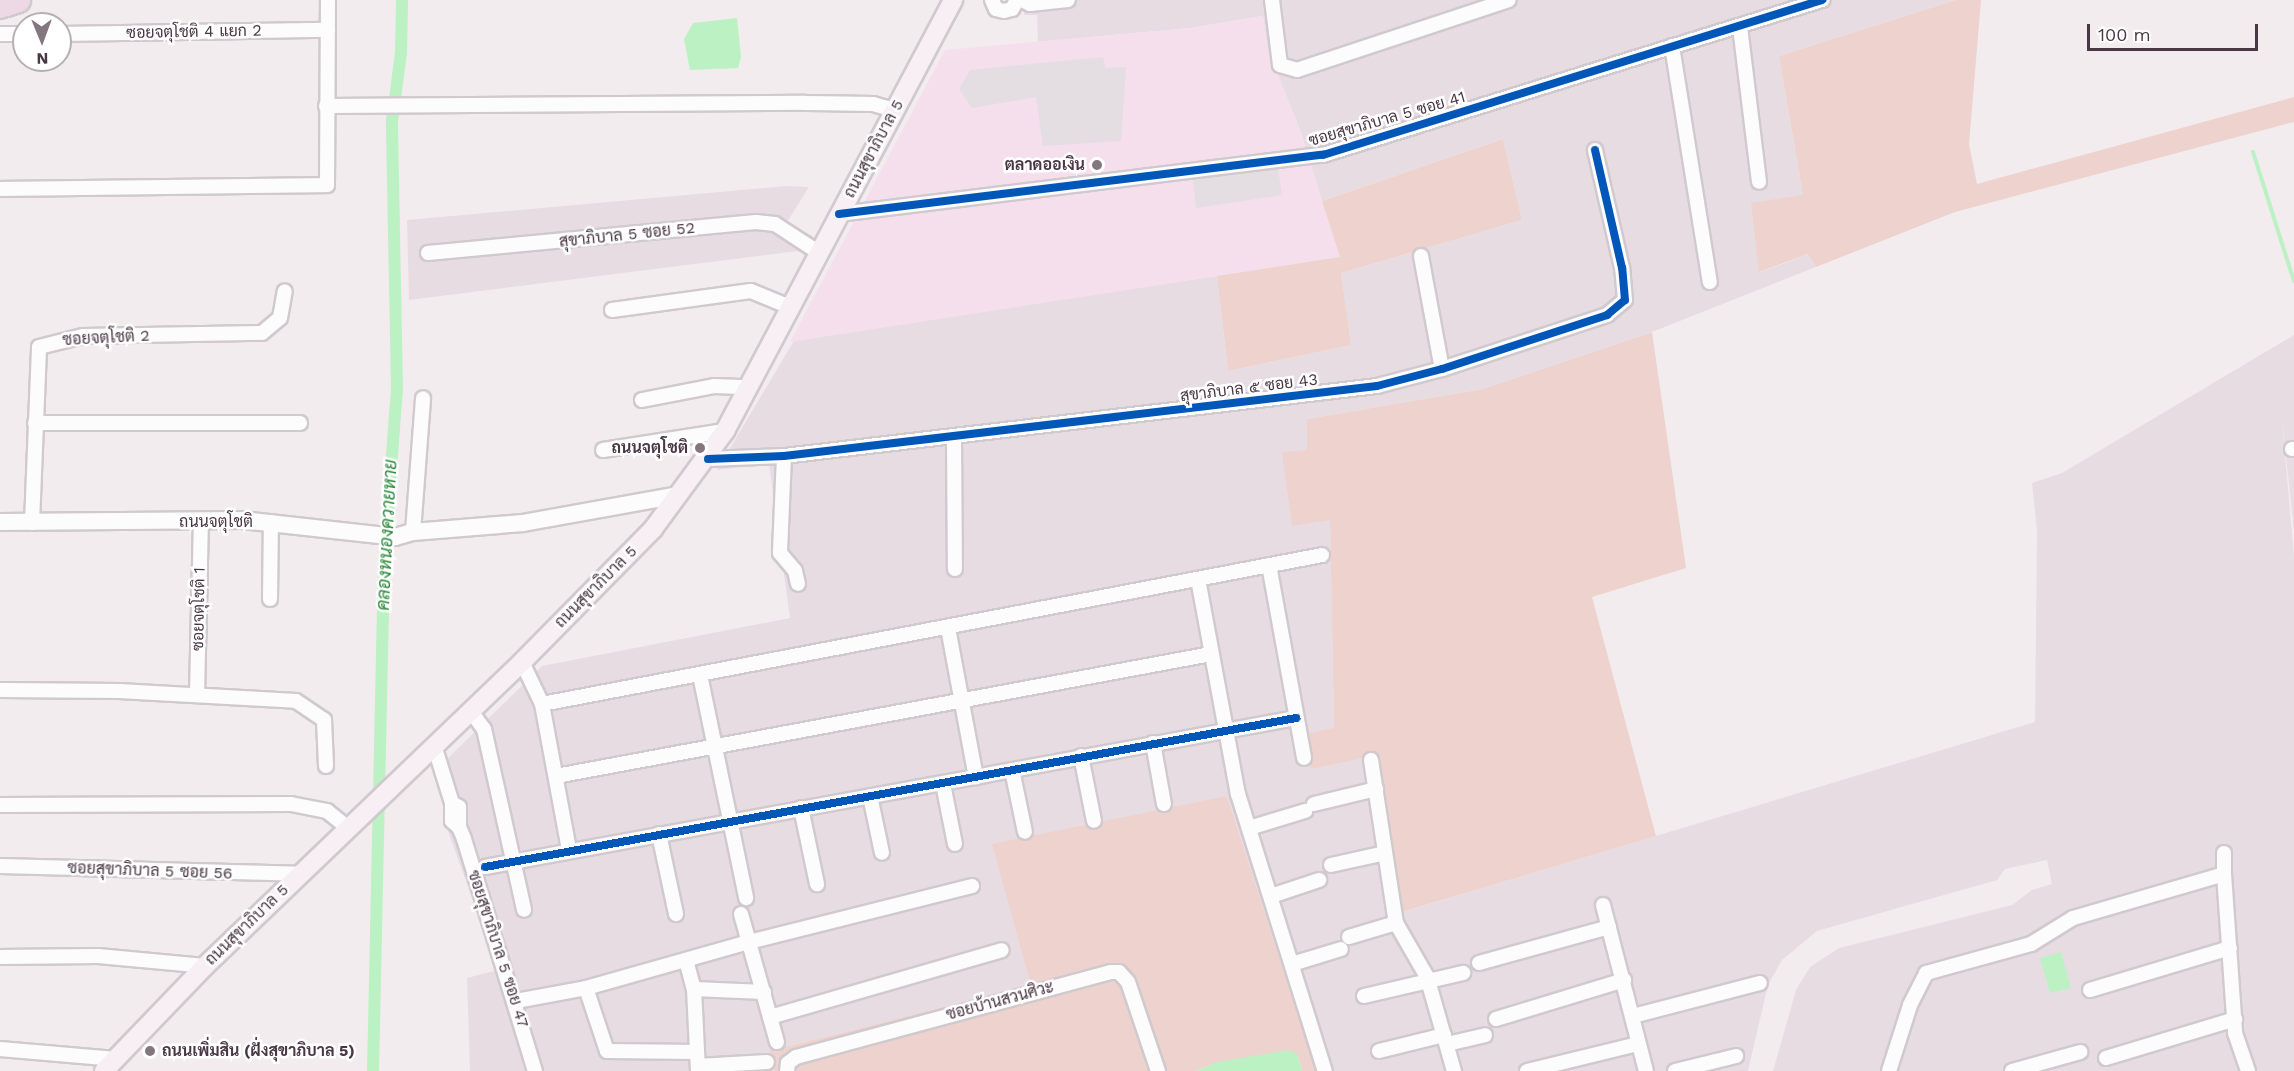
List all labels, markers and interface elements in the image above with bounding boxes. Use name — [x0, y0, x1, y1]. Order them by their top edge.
north arrow — [12, 12, 72, 72]
scale bar — [2090, 12, 2261, 50]
street label: ซอยจตุโชติ 4 แยก 2 — [126, 21, 262, 43]
text: 100 m — [2098, 24, 2151, 45]
text: N — [36, 49, 48, 68]
street label: ซอยสุขาภิบาล 5 ซอย 41 — [1306, 87, 1468, 151]
street label: ถนนสุขาภิบาล 5 — [840, 97, 908, 201]
place label: ตลาดออเงิน — [1005, 155, 1085, 175]
marker: ตลาดออเงิน — [1090, 158, 1104, 172]
street label: สุขาภิบาล 5 ซอย 52 — [558, 218, 696, 252]
street label: ซอยจตุโชติ 2 — [62, 326, 150, 350]
street label: สุขาภิบาล ๕ ซอย 43 — [1179, 370, 1319, 406]
place label: ถนนจตุโชติ — [611, 438, 688, 458]
marker: ถนนจตุโชติ — [693, 441, 707, 455]
water label: คลองหนองควายหาย — [372, 459, 402, 611]
street label: ถนนจตุโชติ — [179, 512, 253, 532]
street label: ถนนสุขาภิบาล 5 — [551, 542, 641, 632]
street label: ซอยจตุโชติ 1 — [189, 567, 209, 651]
street label: ซอยสุขาภิบาล 5 ซอย 56 — [67, 859, 233, 883]
street label: ซอยสุขาภิบาล 5 ซอย 47 — [464, 868, 532, 1030]
street label: ถนนสุขาภิบาล 5 — [201, 881, 293, 969]
street label: ซอยบ้านสวนศิวะ — [944, 977, 1056, 1025]
place label: ถนนเพิ่มสิน (ฝั่งสุขาภิบาล 5) — [162, 1041, 355, 1061]
marker: ถนนเพิ่มสิน (ฝั่งสุขาภิบาล 5) — [143, 1044, 157, 1058]

